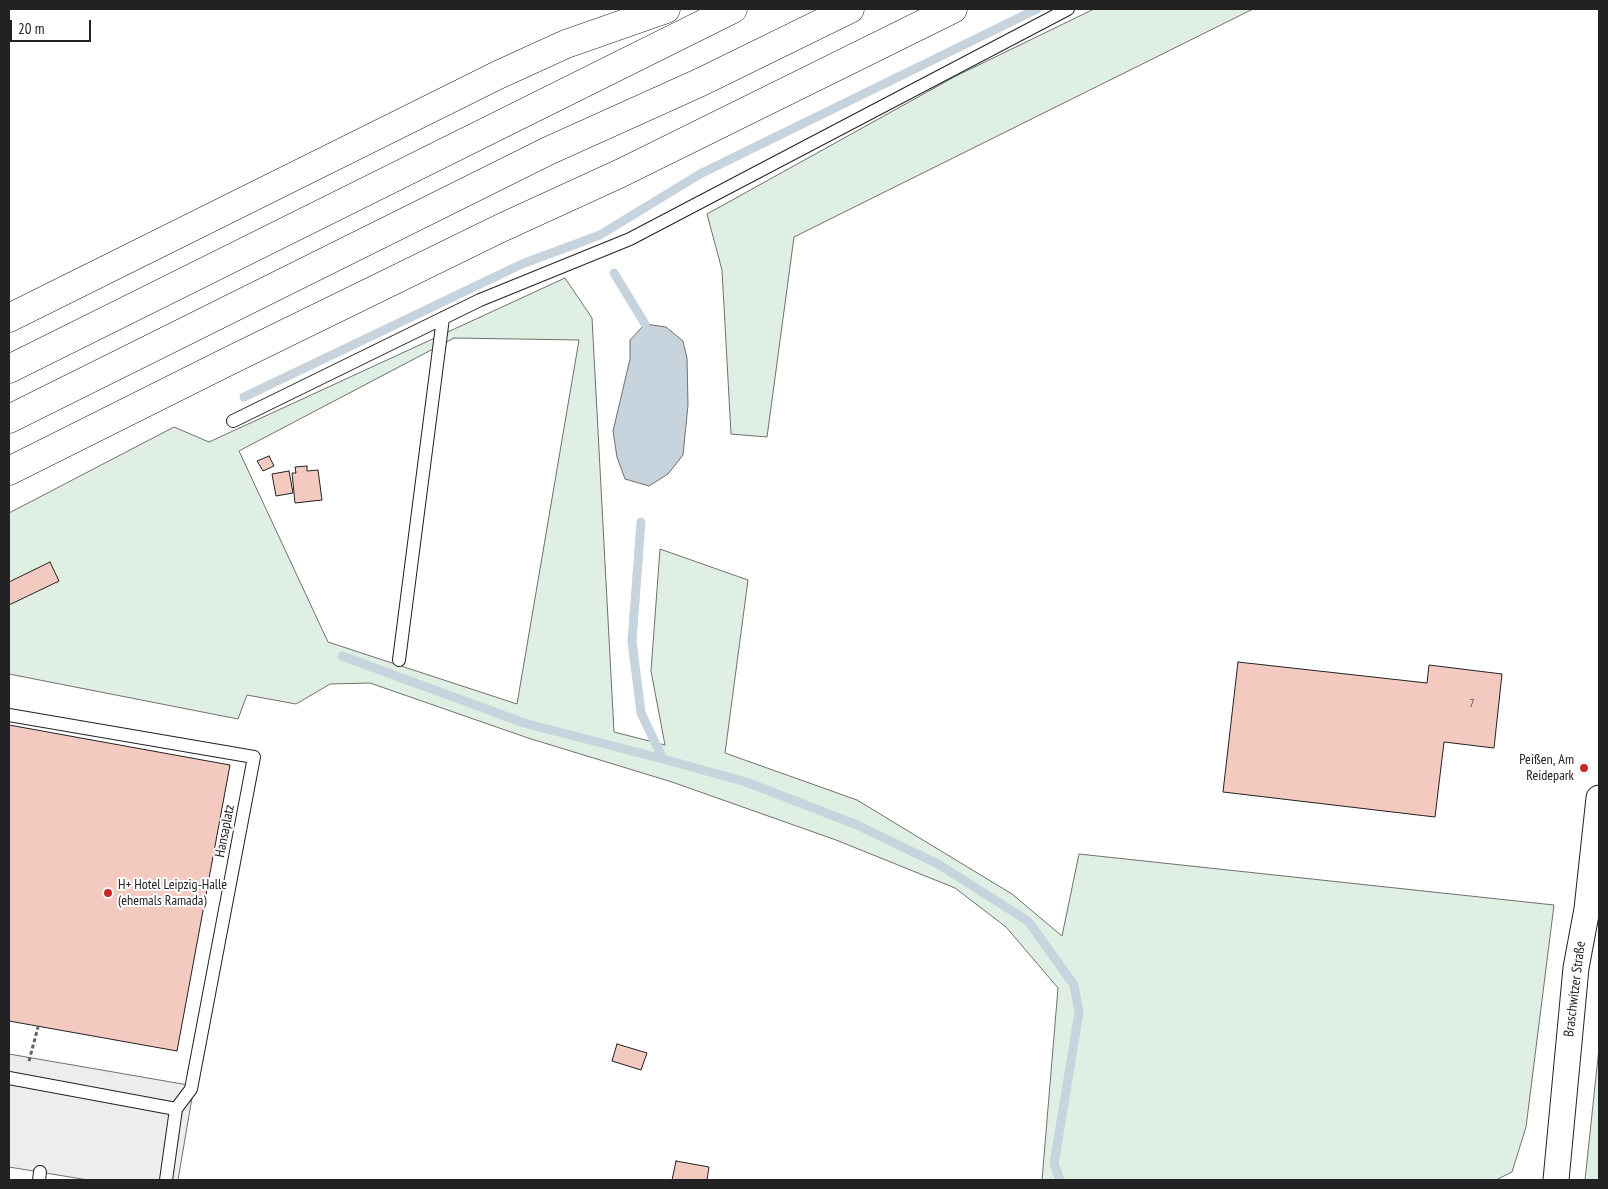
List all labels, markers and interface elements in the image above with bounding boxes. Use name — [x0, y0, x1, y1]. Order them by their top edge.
scale bar — [12, 10, 94, 42]
text: 20 m — [18, 19, 44, 38]
house number: 7 — [1470, 697, 1474, 711]
place label: Peißen, Am Reidepark — [1519, 752, 1574, 784]
marker: Peißen, Am Reidepark — [1578, 762, 1590, 774]
street label: Hansaplatz — [212, 803, 238, 859]
place label: H+ Hotel Leipzig-Halle (ehemals Ramada) — [118, 877, 227, 910]
marker: H+ Hotel Leipzig-Halle (ehemals Ramada) — [102, 887, 114, 899]
street label: Braschwitzer Straße — [1561, 940, 1589, 1038]

